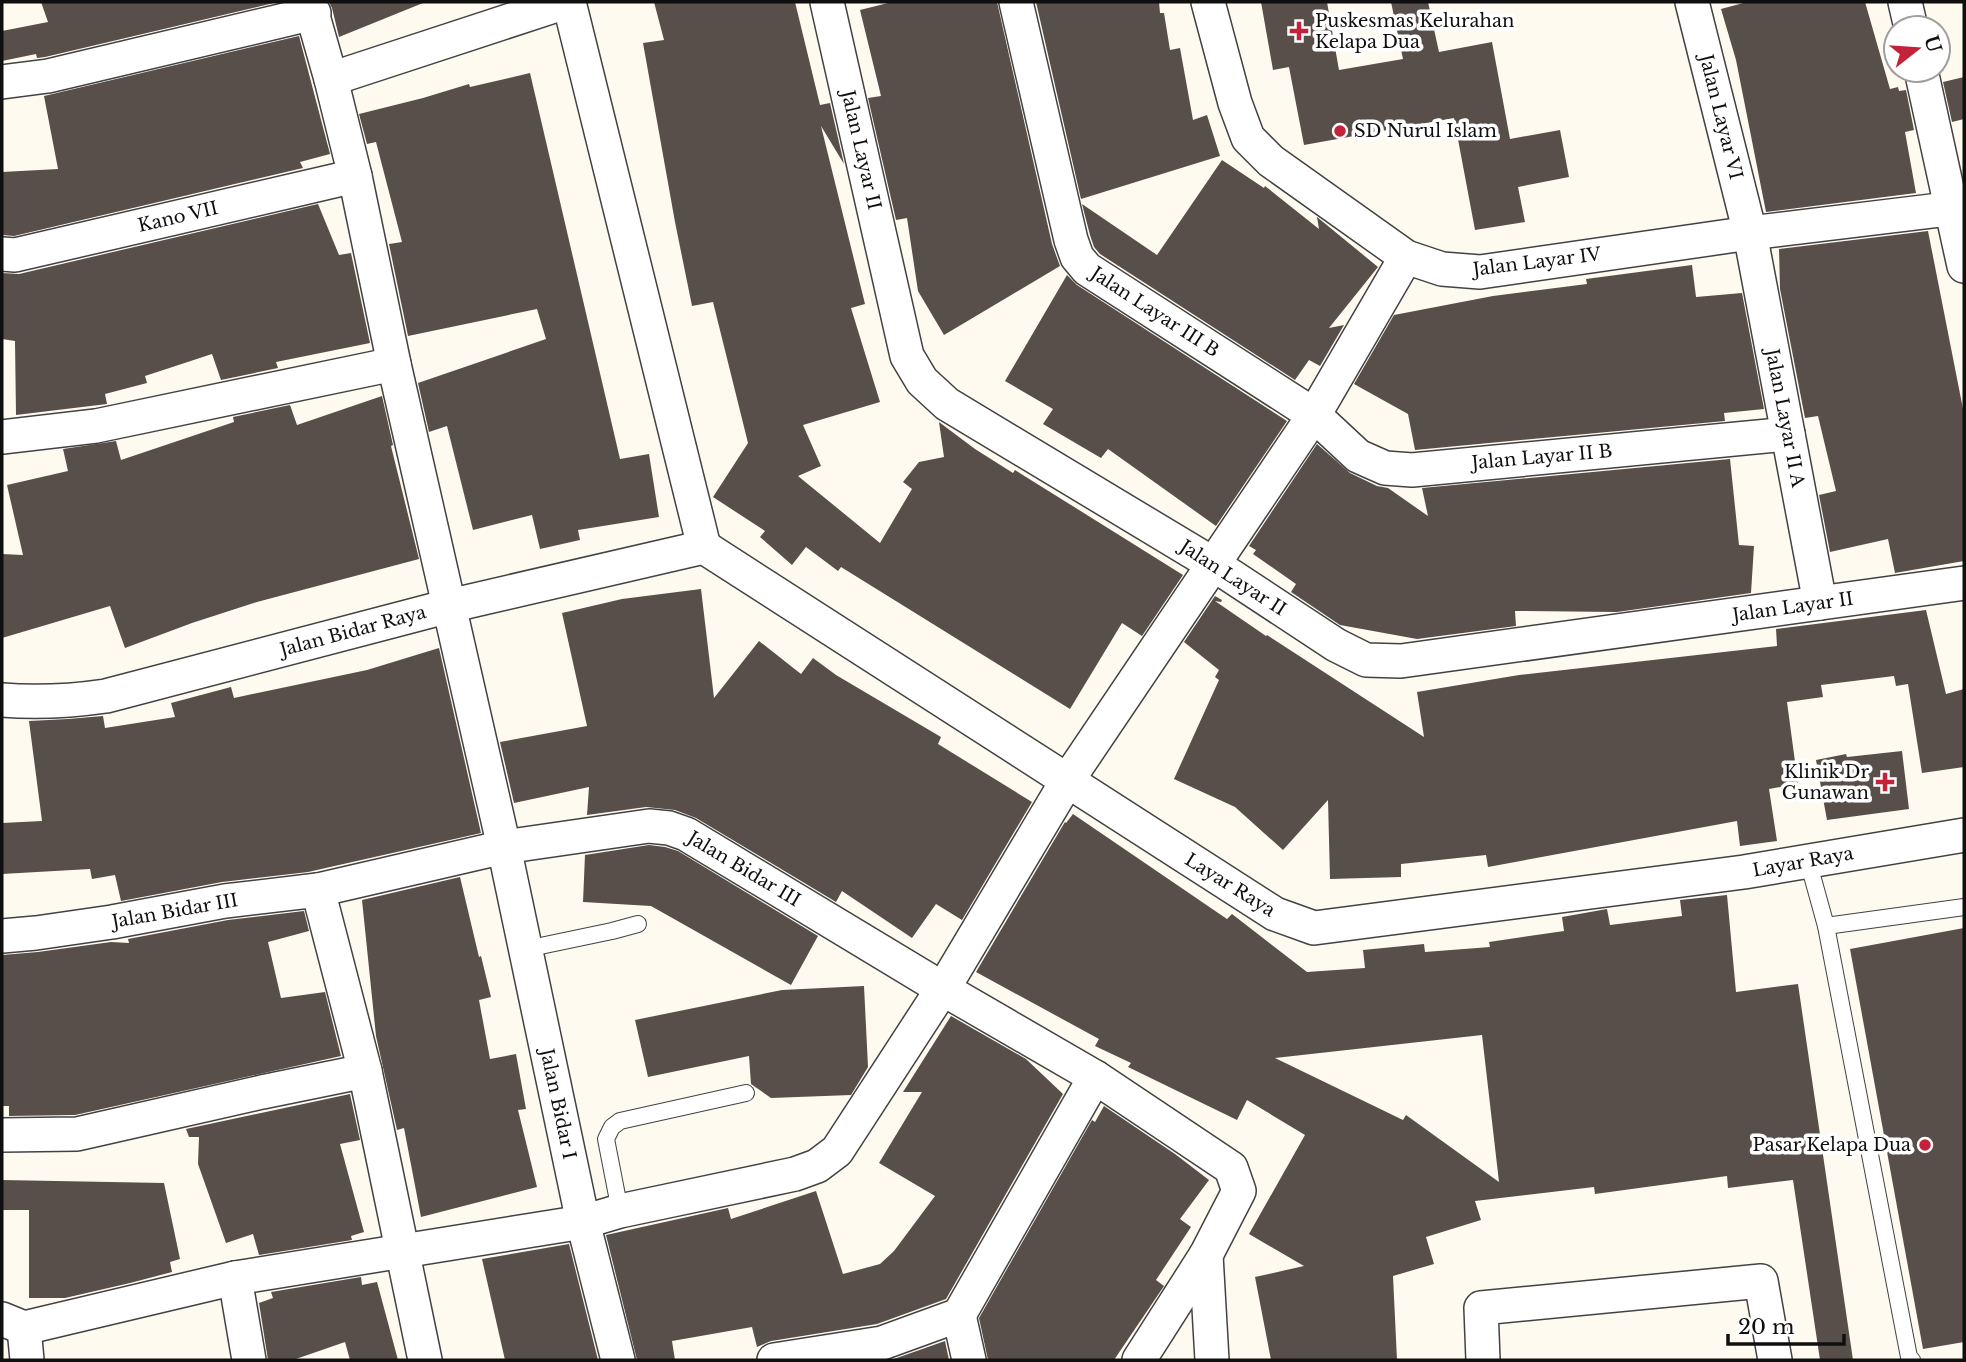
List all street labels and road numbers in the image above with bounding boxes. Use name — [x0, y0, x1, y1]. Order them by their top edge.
street label: Jalan Layar VI — [1694, 50, 1747, 182]
street label: Jalan Layar II — [836, 86, 885, 212]
street label: Kano VII — [136, 197, 220, 237]
street label: Jalan Layar IV — [1470, 243, 1603, 281]
street label: Jalan Layar III B — [1085, 261, 1223, 362]
street label: Jalan Layar II A — [1760, 345, 1809, 490]
street label: Jalan Layar II B — [1469, 440, 1613, 474]
street label: Jalan Layar II — [1174, 534, 1290, 620]
street label: Jalan Layar II — [1729, 588, 1855, 627]
street label: Jalan Bidar Raya — [276, 601, 428, 662]
street label: Jalan Bidar III — [682, 826, 804, 911]
street label: Layar Raya — [1751, 842, 1855, 882]
street label: Layar Raya — [1181, 849, 1279, 921]
street label: Jalan Bidar III — [108, 889, 240, 933]
street label: Jalan Bidar I — [535, 1045, 580, 1161]

